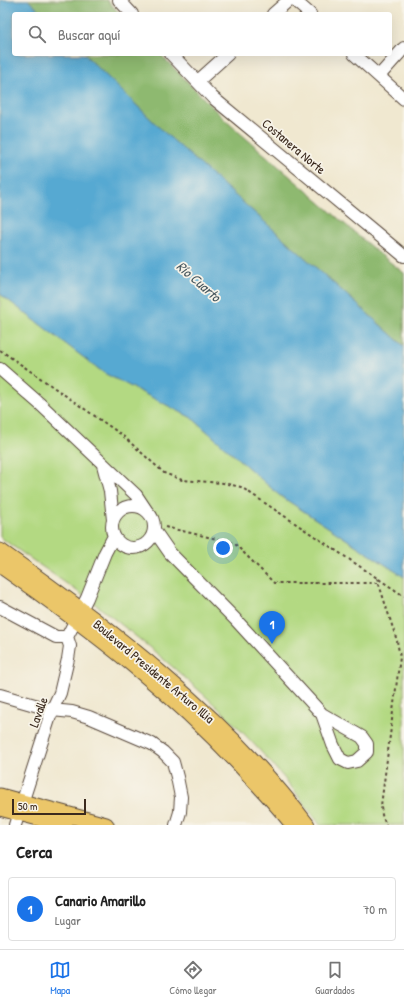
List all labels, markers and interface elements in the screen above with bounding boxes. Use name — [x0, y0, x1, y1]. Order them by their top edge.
search box — [12, 12, 392, 56]
icon: search — [26, 23, 48, 45]
text: Buscar aquí — [58, 24, 121, 45]
street label: Costanera Norte — [258, 114, 330, 178]
water label: Río Cuarto — [173, 256, 226, 306]
your location — [213, 538, 233, 558]
pin: 1 — [259, 611, 285, 644]
street label: Boulevard Presidente Arturo Illia — [90, 615, 218, 727]
street label: Lavalle — [24, 694, 52, 730]
scale bar — [12, 797, 86, 816]
text: 50 m — [18, 799, 38, 813]
text: Cerca — [16, 840, 52, 863]
text: Canario Amarillo — [55, 890, 145, 911]
text: 1 — [28, 900, 32, 918]
text: 70 m — [363, 900, 387, 918]
text: Lugar — [55, 911, 81, 929]
tab: Mapa — [49, 959, 71, 997]
tab: Cómo llegar — [169, 959, 217, 997]
tab: Guardados — [315, 959, 355, 997]

